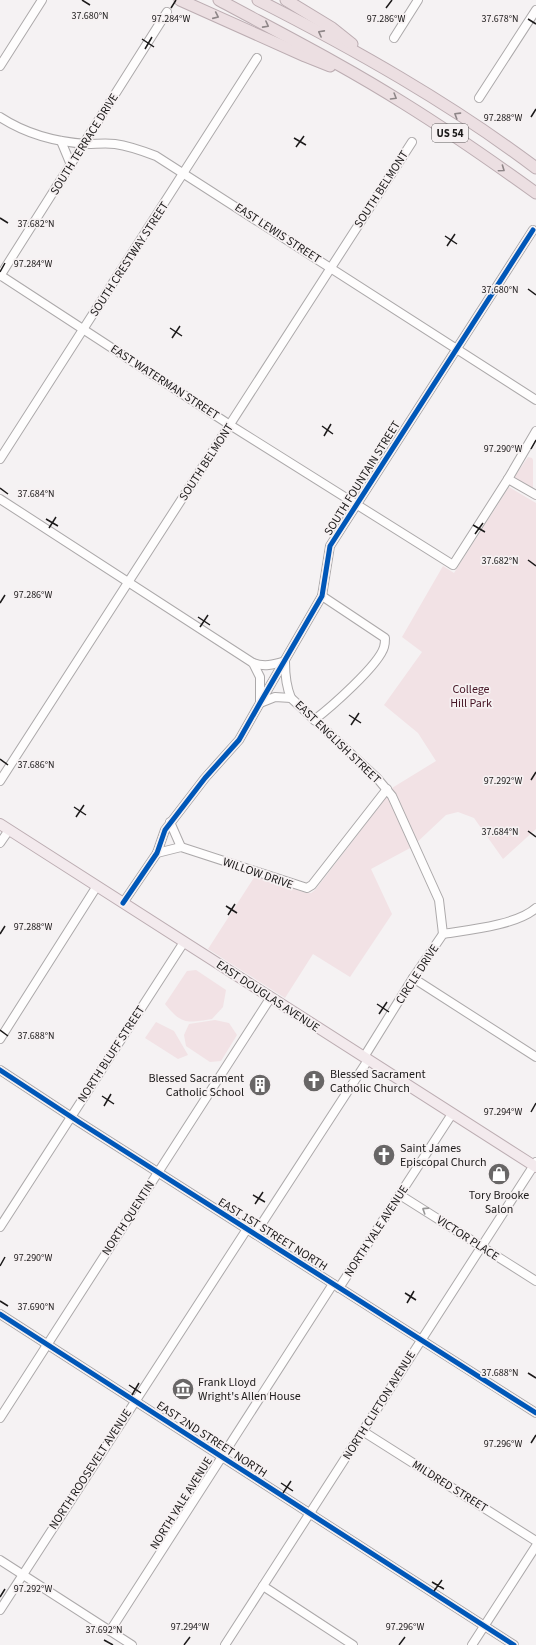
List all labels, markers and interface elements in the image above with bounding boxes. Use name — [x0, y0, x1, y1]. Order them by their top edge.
text: 37.680°N — [71, 9, 109, 23]
one-way arrow — [211, 11, 219, 19]
text: 97.284°W — [152, 12, 190, 26]
text: 97.286°W — [367, 12, 405, 26]
text: 37.678°N — [481, 12, 519, 26]
one-way arrow — [262, 20, 270, 27]
one-way arrow — [318, 30, 325, 38]
street label: SOUTH TERRACE DRIVE — [46, 90, 123, 198]
one-way arrow — [390, 92, 397, 100]
text: 97.288°W — [484, 111, 522, 125]
one-way arrow — [455, 112, 462, 119]
road number: US 54 — [432, 124, 468, 142]
street label: SOUTH BELMONT — [350, 147, 413, 231]
one-way arrow — [498, 164, 505, 172]
street label: SOUTH CRESTWAY STREET — [86, 198, 173, 320]
street label: EAST LEWIS STREET — [231, 199, 325, 268]
text: 37.682°N — [17, 217, 55, 231]
text: 97.284°W — [14, 257, 52, 271]
text: 37.680°N — [481, 283, 519, 297]
street label: EAST WATERMAN STREET — [107, 341, 223, 424]
street label: SOUTH FOUNTAIN STREET — [320, 417, 405, 539]
street label: SOUTH BELMONT — [175, 420, 238, 504]
text: 97.290°W — [484, 442, 522, 456]
text: 37.684°N — [17, 487, 55, 501]
text: 37.682°N — [481, 554, 519, 568]
text: 97.286°W — [14, 588, 52, 602]
park label: College Hill Park — [450, 681, 492, 712]
street label: EAST ENGLISH STREET — [291, 697, 385, 788]
text: 37.686°N — [17, 758, 55, 772]
text: 97.292°W — [484, 774, 522, 788]
text: 37.684°N — [481, 825, 519, 839]
street label: WILLOW DRIVE — [220, 853, 295, 893]
text: 97.288°W — [14, 920, 52, 934]
street label: CIRCLE DRIVE — [392, 941, 443, 1007]
street label: EAST DOUGLAS AVENUE — [213, 957, 323, 1036]
street label: NORTH BLUFF STREET — [74, 1002, 149, 1106]
text: 37.688°N — [17, 1029, 55, 1043]
place label: Blessed Sacrament Catholic Church — [330, 1066, 426, 1097]
church icon: Blessed Sacrament Catholic Church — [301, 1068, 327, 1094]
place label: Blessed Sacrament Catholic School — [148, 1070, 244, 1101]
building icon: Blessed Sacrament Catholic School — [247, 1072, 273, 1098]
text: 97.294°W — [484, 1105, 522, 1119]
place label: Saint James Episcopal Church — [400, 1140, 487, 1171]
church icon: Saint James Episcopal Church — [371, 1142, 397, 1168]
shop icon: Tory Brooke Salon — [486, 1161, 512, 1187]
street label: NORTH QUENTIN — [98, 1177, 159, 1259]
street label: NORTH YALE AVENUE — [340, 1182, 413, 1281]
place label: Tory Brooke Salon — [469, 1187, 529, 1218]
street label: EAST 1ST STREET NORTH — [215, 1194, 331, 1275]
one-way arrow — [422, 1208, 429, 1215]
street label: VICTOR PLACE — [433, 1212, 502, 1265]
text: 97.290°W — [14, 1251, 52, 1265]
text: 37.690°N — [17, 1300, 55, 1314]
street label: NORTH CLIFTON AVENUE — [339, 1347, 420, 1463]
text: 37.688°N — [481, 1366, 519, 1380]
place label: Frank Lloyd Wright's Allen House — [198, 1374, 301, 1405]
museum icon: Frank Lloyd Wright's Allen House — [170, 1376, 196, 1402]
street label: EAST 2ND STREET NORTH — [153, 1397, 270, 1482]
street label: NORTH ROOSEVELT AVENUE — [45, 1406, 136, 1533]
text: 97.296°W — [484, 1437, 522, 1451]
street label: NORTH YALE AVENUE — [146, 1454, 217, 1553]
street label: MILDRED STREET — [409, 1456, 491, 1517]
text: 97.292°W — [14, 1582, 52, 1596]
text: 97.294°W — [171, 1620, 209, 1634]
text: 97.296°W — [386, 1620, 424, 1634]
text: 37.692°N — [85, 1623, 123, 1637]

